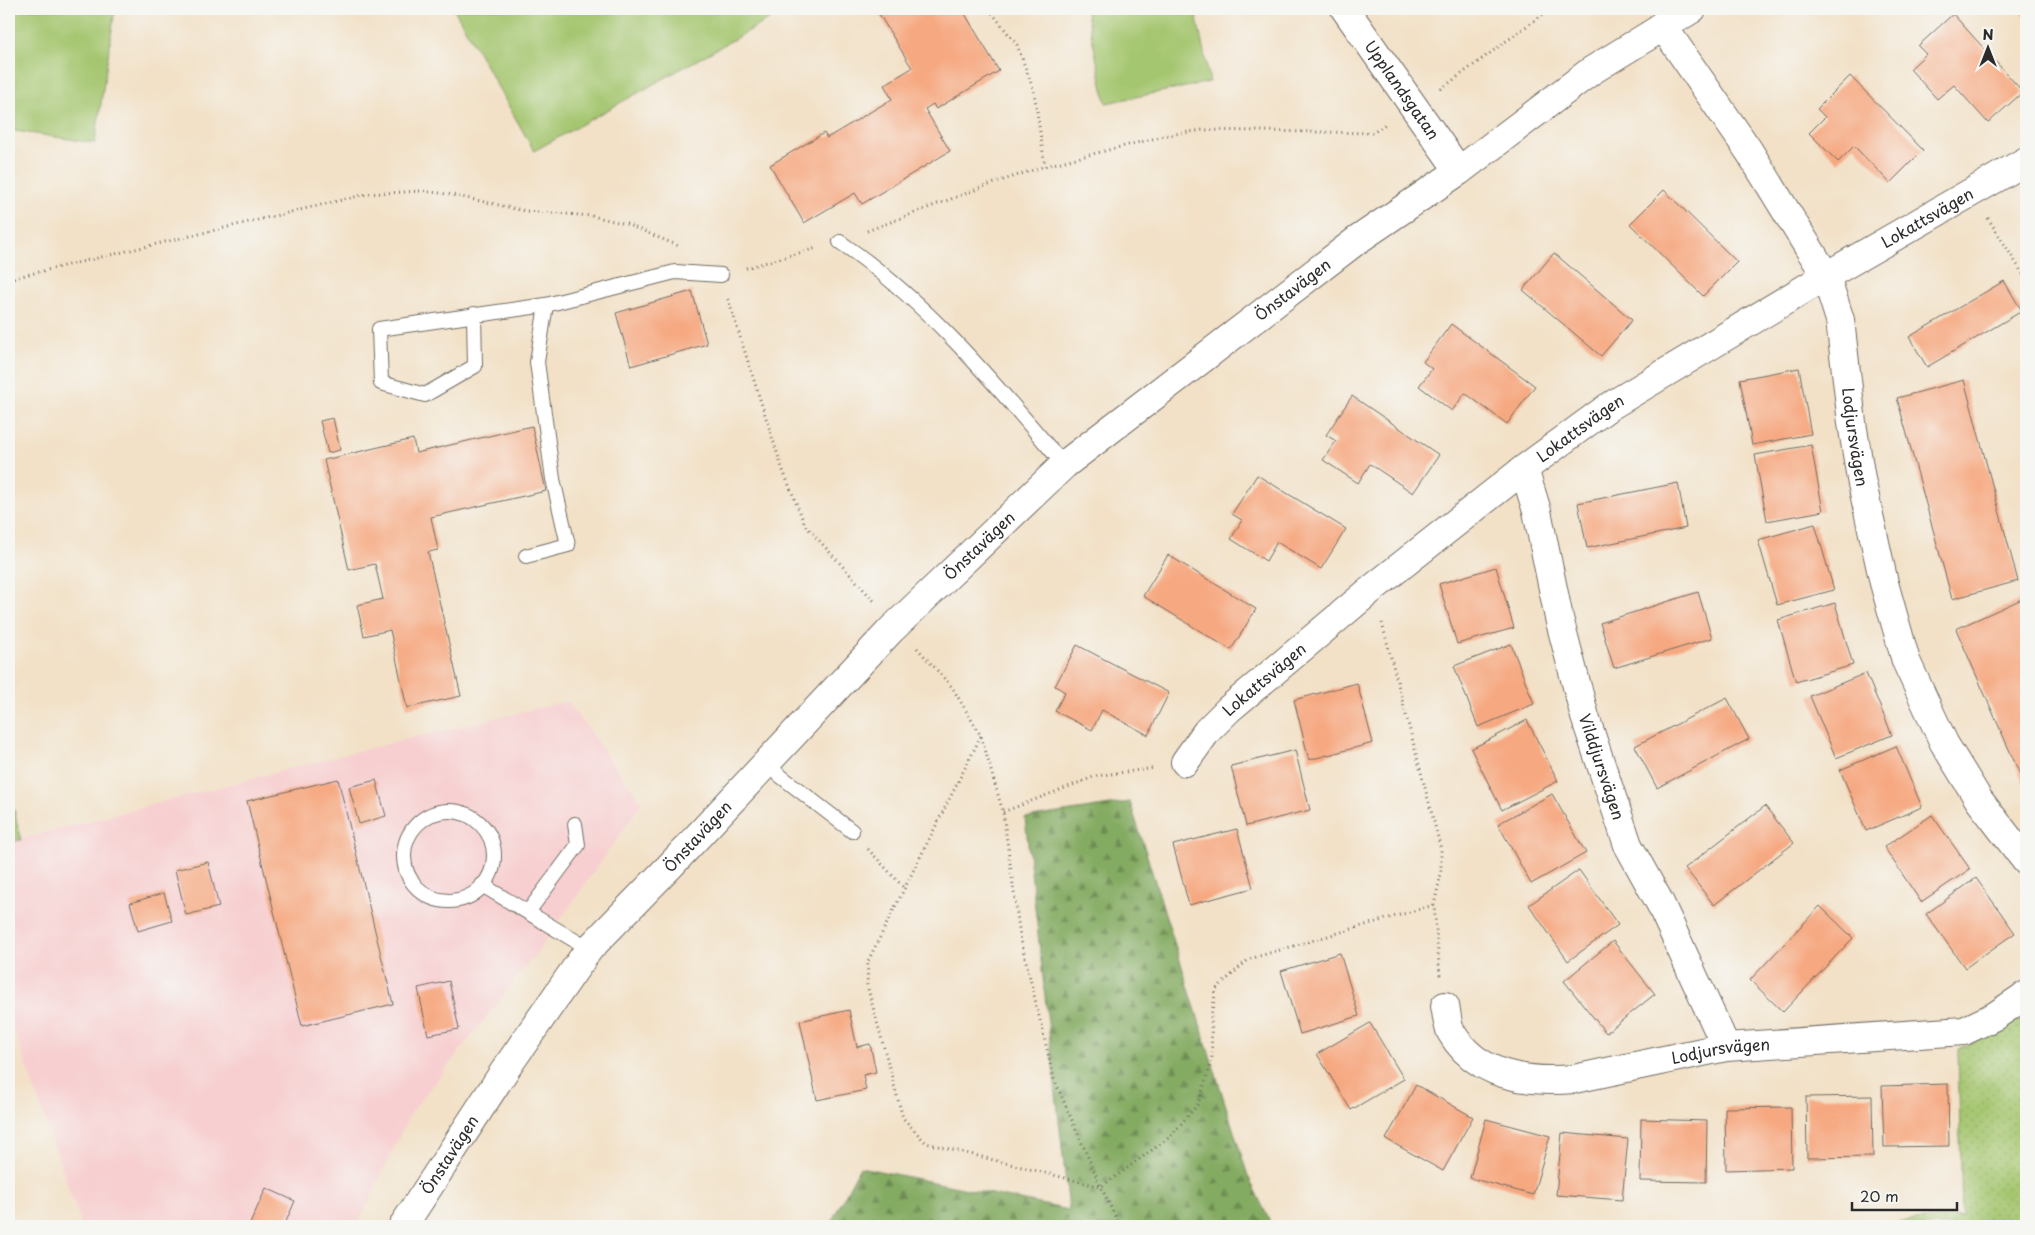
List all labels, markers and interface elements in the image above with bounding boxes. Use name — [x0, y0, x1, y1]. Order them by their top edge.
north arrow — [1962, 22, 2012, 72]
text: N — [1982, 24, 1994, 45]
street label: Upplandsgatan — [1359, 35, 1446, 144]
street label: Lokattsvägen — [1876, 181, 1977, 253]
street label: Önstavägen — [1249, 252, 1335, 326]
street label: Lodjursvägen — [1837, 386, 1875, 489]
street label: Lokattsvägen — [1531, 388, 1628, 467]
street label: Önstavägen — [938, 505, 1020, 585]
street label: Lokattsvägen — [1216, 636, 1311, 721]
street label: Vilddjursvägen — [1574, 710, 1632, 823]
street label: Önstavägen — [657, 795, 737, 877]
street label: Lodjursvägen — [1669, 1031, 1771, 1069]
street label: Önstavägen — [414, 1110, 484, 1199]
scale bar — [1852, 1180, 1958, 1212]
text: 20 m — [1860, 1184, 1899, 1207]

